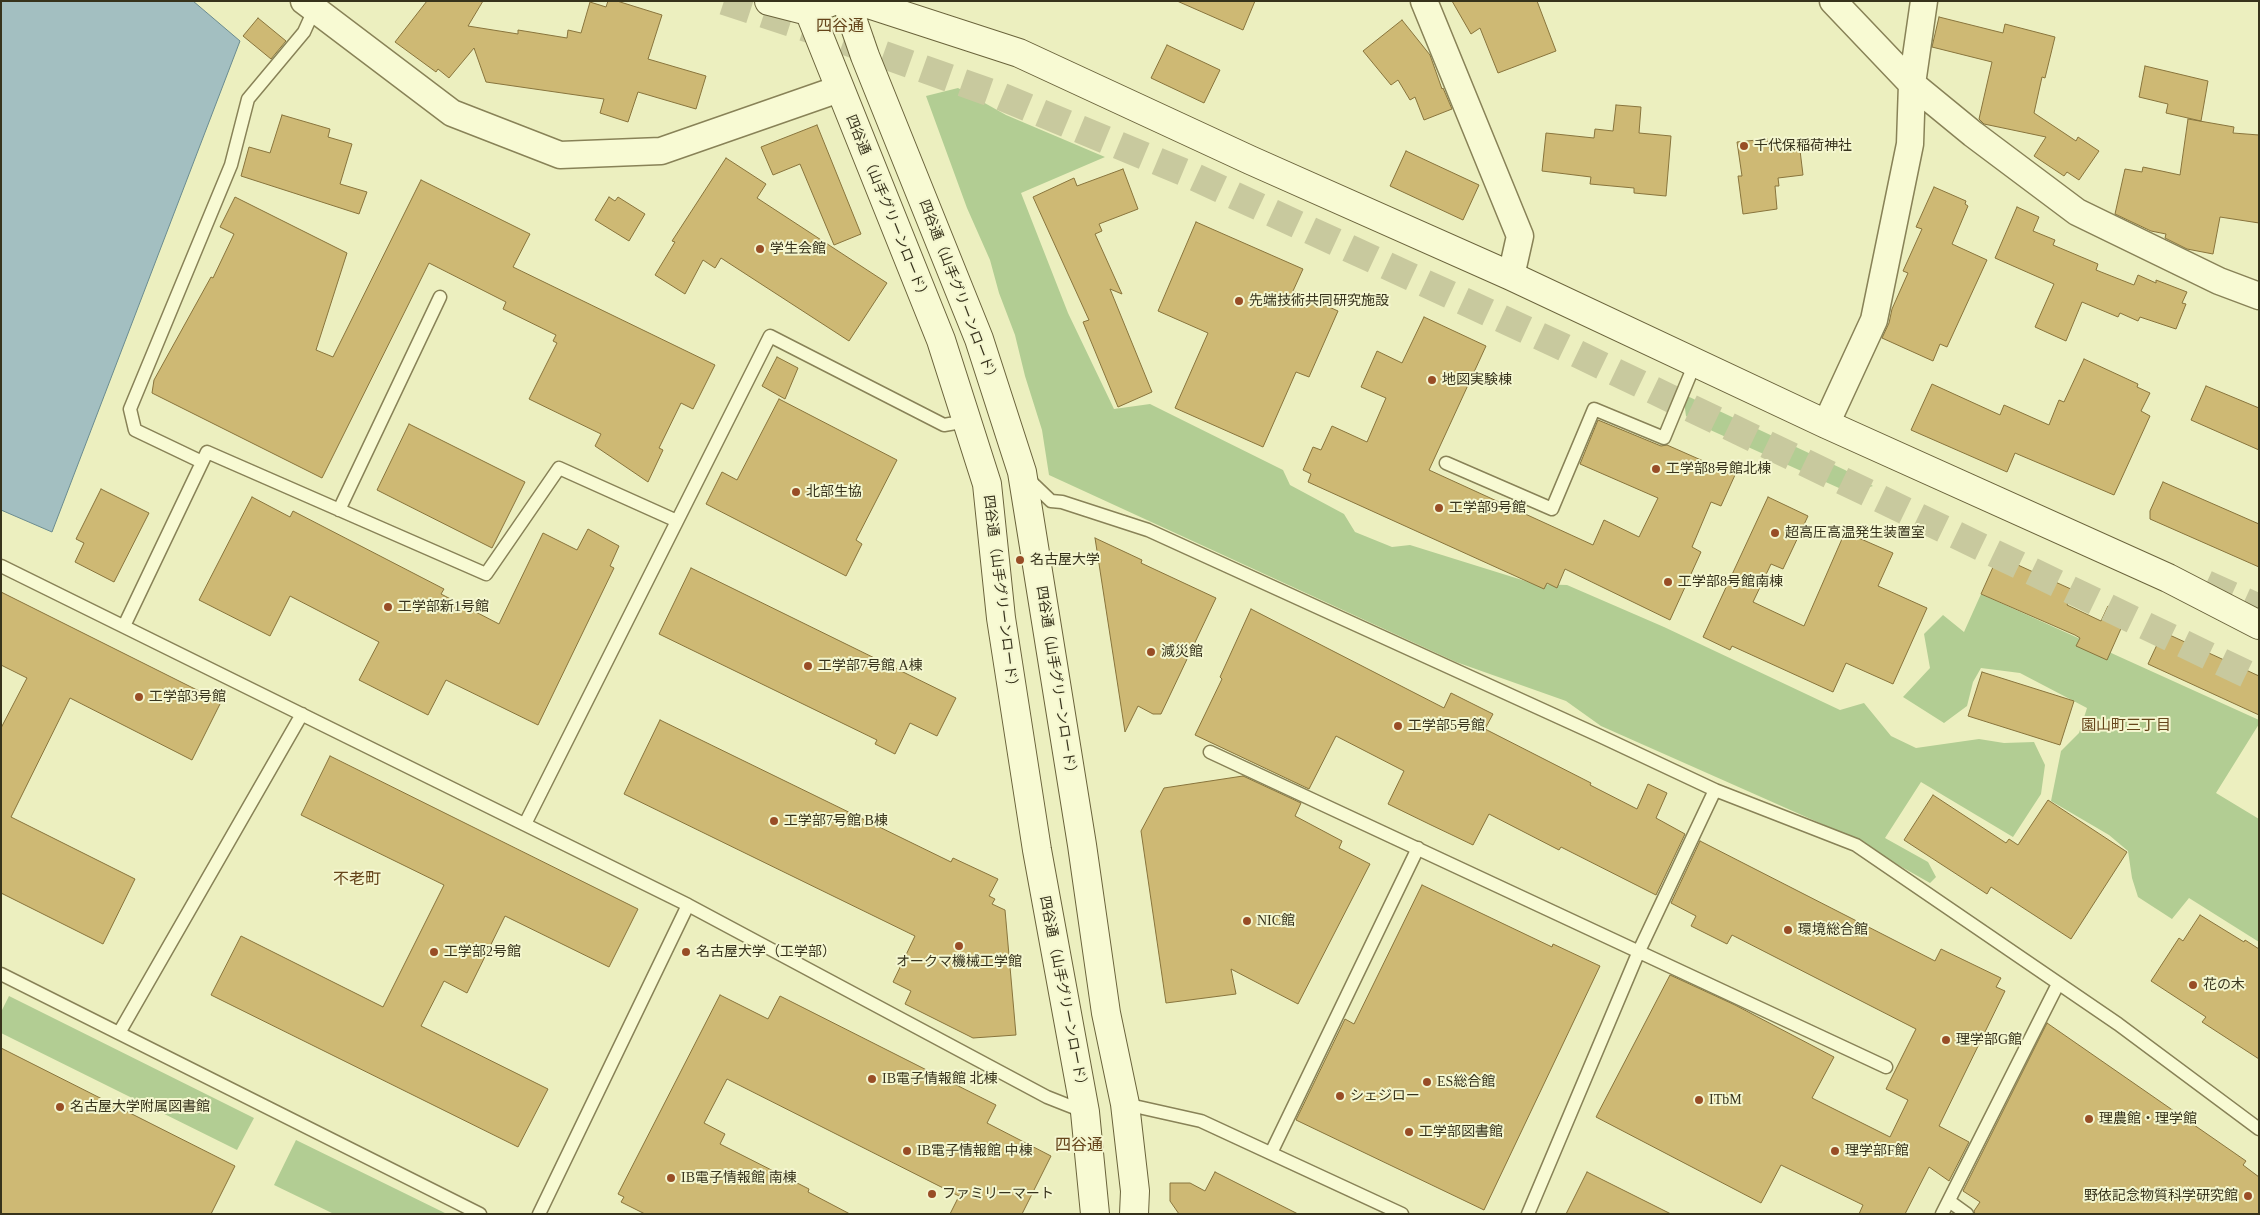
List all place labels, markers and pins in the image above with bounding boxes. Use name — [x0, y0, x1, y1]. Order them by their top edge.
place label: 千代保稲荷神社 — [1754, 138, 1852, 154]
marker: 千代保稲荷神社 — [1738, 140, 1750, 152]
place label: 学生会館 — [770, 241, 826, 257]
marker: 学生会館 — [754, 243, 766, 255]
place label: 先端技術共同研究施設 — [1249, 293, 1389, 309]
marker: 先端技術共同研究施設 — [1233, 295, 1245, 307]
place label: 地図実験棟 — [1442, 372, 1512, 388]
marker: 地図実験棟 — [1426, 374, 1438, 386]
place label: 工学部8号館北棟 — [1666, 461, 1771, 477]
marker: 工学部8号館北棟 — [1650, 463, 1662, 475]
place label: 北部生協 — [806, 484, 862, 500]
marker: 北部生協 — [790, 486, 802, 498]
place label: 工学部9号館 — [1449, 500, 1526, 516]
marker: 工学部9号館 — [1433, 502, 1445, 514]
place label: 超高圧高温発生装置室 — [1785, 525, 1925, 541]
marker: 超高圧高温発生装置室 — [1769, 527, 1781, 539]
place label: 名古屋大学 — [1030, 552, 1100, 568]
marker: 名古屋大学 — [1014, 554, 1026, 566]
place label: 工学部8号館南棟 — [1678, 574, 1783, 590]
marker: 工学部8号館南棟 — [1662, 576, 1674, 588]
place label: 工学部新1号館 — [398, 599, 489, 615]
marker: 工学部新1号館 — [382, 601, 394, 613]
place label: 減災館 — [1161, 644, 1203, 660]
marker: 減災館 — [1145, 646, 1157, 658]
place label: 工学部7号館 A棟 — [818, 658, 923, 674]
marker: 工学部7号館 A棟 — [802, 660, 814, 672]
place label: 工学部3号館 — [149, 689, 226, 705]
marker: 工学部3号館 — [133, 691, 145, 703]
place label: 工学部5号館 — [1408, 718, 1485, 734]
marker: 工学部5号館 — [1392, 720, 1404, 732]
place label: 工学部7号館 B棟 — [784, 813, 888, 829]
marker: 工学部7号館 B棟 — [768, 815, 780, 827]
place label: NIC館 — [1257, 913, 1295, 929]
marker: NIC館 — [1241, 915, 1253, 927]
place label: 環境総合館 — [1798, 922, 1868, 938]
marker: 環境総合館 — [1782, 924, 1794, 936]
marker: オークマ機械工学館 — [953, 940, 965, 952]
place label: 工学部2号館 — [444, 944, 521, 960]
place label: 名古屋大学（工学部） — [696, 944, 836, 960]
marker: 工学部2号館 — [428, 946, 440, 958]
marker: 名古屋大学（工学部） — [680, 946, 692, 958]
place label: オークマ機械工学館 — [896, 954, 1022, 970]
place label: 花の木 — [2203, 977, 2245, 993]
marker: 花の木 — [2187, 979, 2199, 991]
place label: 理学部G館 — [1956, 1032, 2022, 1048]
marker: 理学部G館 — [1940, 1034, 1952, 1046]
place label: IB電子情報館 北棟 — [882, 1071, 997, 1087]
marker: IB電子情報館 北棟 — [866, 1073, 878, 1085]
place label: ES総合館 — [1437, 1074, 1495, 1090]
marker: ES総合館 — [1421, 1076, 1433, 1088]
place label: シェジロー — [1350, 1088, 1420, 1104]
marker: シェジロー — [1334, 1090, 1346, 1102]
place label: ITbM — [1709, 1092, 1742, 1108]
marker: ITbM — [1693, 1094, 1705, 1106]
place label: 名古屋大学附属図書館 — [70, 1099, 210, 1115]
marker: 名古屋大学附属図書館 — [54, 1101, 66, 1113]
place label: 理農館・理学館 — [2099, 1111, 2197, 1127]
marker: 理農館・理学館 — [2083, 1113, 2095, 1125]
place label: 工学部図書館 — [1419, 1124, 1503, 1140]
marker: 工学部図書館 — [1403, 1126, 1415, 1138]
place label: IB電子情報館 中棟 — [917, 1143, 1032, 1159]
place label: 理学部F館 — [1845, 1143, 1909, 1159]
marker: IB電子情報館 中棟 — [901, 1145, 913, 1157]
marker: 理学部F館 — [1829, 1145, 1841, 1157]
place label: IB電子情報館 南棟 — [681, 1170, 796, 1186]
marker: IB電子情報館 南棟 — [665, 1172, 677, 1184]
place label: ファミリーマート — [942, 1186, 1054, 1202]
marker: ファミリーマート — [926, 1188, 938, 1200]
place label: 野依記念物質科学研究館 — [2084, 1188, 2238, 1204]
marker: 野依記念物質科学研究館 — [2242, 1190, 2254, 1202]

